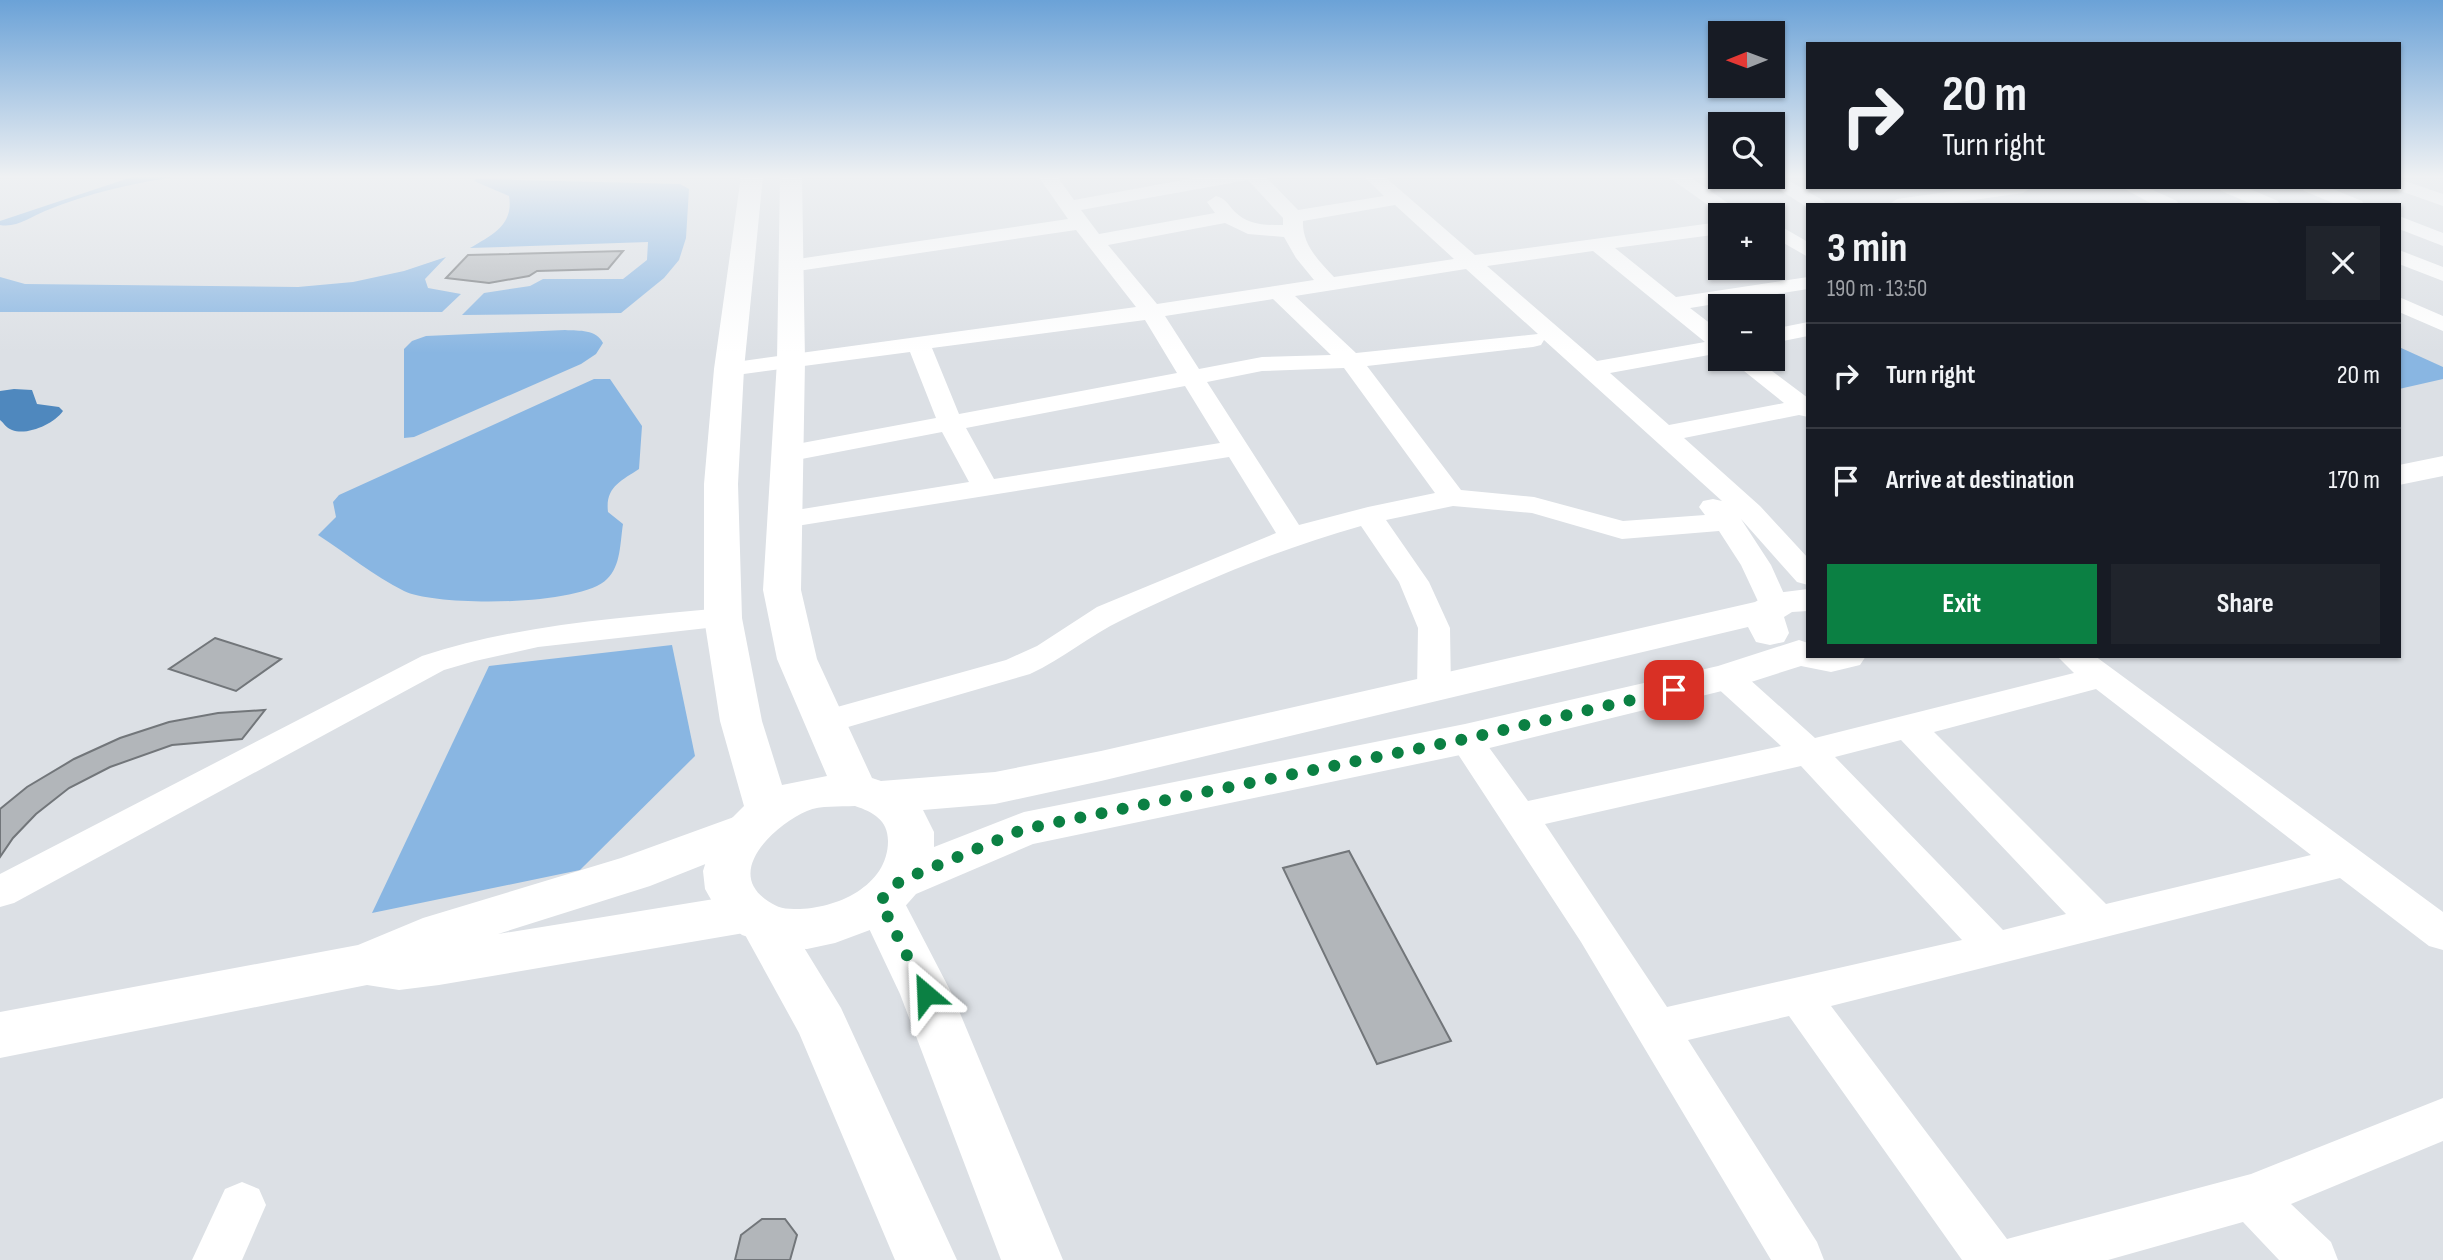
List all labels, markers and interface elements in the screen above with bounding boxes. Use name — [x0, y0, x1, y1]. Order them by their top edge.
north arrow — [1708, 21, 1785, 98]
map controls — [1708, 21, 1785, 371]
text: 20 m — [1942, 66, 2027, 125]
icon: right — [1827, 70, 1918, 161]
button: search — [1708, 112, 1785, 189]
text: Turn right — [1942, 126, 2046, 165]
button: + — [1708, 203, 1785, 280]
text: 3 min — [1827, 223, 1907, 274]
button: close — [2306, 226, 2380, 300]
text: 190 m · 13:50 — [1827, 275, 1927, 303]
button: − — [1708, 294, 1785, 371]
icon: right — [1827, 357, 1865, 395]
text: Turn right — [1886, 360, 1975, 391]
text: 20 m — [2337, 360, 2380, 391]
icon: arrive — [1827, 462, 1865, 500]
text: Arrive at destination — [1886, 465, 2074, 496]
text: 170 m — [2328, 465, 2380, 496]
button: Exit — [1827, 564, 2097, 644]
button: Share — [2111, 564, 2380, 644]
pin — [1644, 660, 1704, 720]
icon: arrive — [1655, 671, 1693, 709]
position arrow — [889, 957, 963, 1031]

